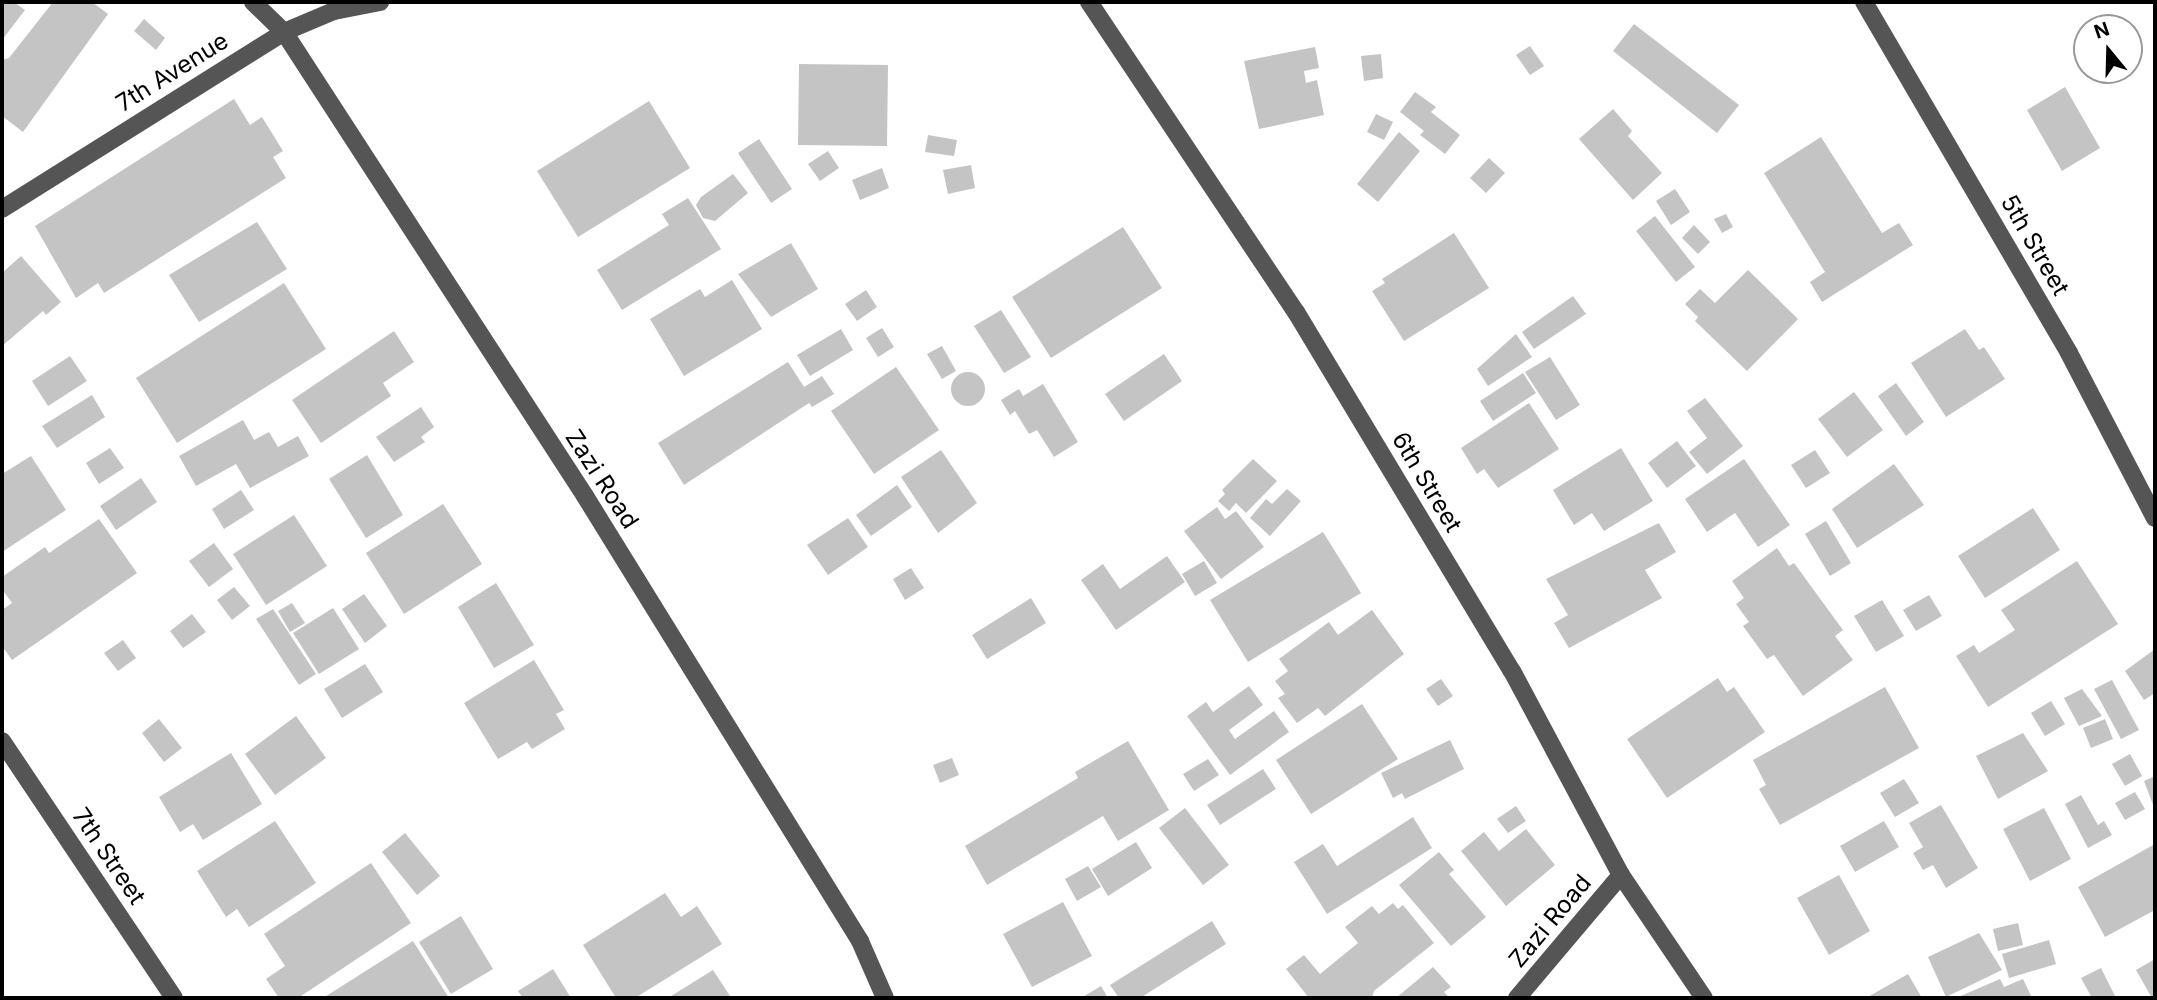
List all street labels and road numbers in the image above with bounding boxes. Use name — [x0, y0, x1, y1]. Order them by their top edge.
street label: 7th Avenue — [111, 26, 233, 118]
street label: 5th Street — [1995, 190, 2075, 300]
street label: Zazi Road — [559, 424, 645, 534]
street label: 6th Street — [1386, 427, 1468, 537]
street label: 7th Street — [66, 802, 152, 910]
street label: Zazi Road — [1503, 869, 1597, 973]

